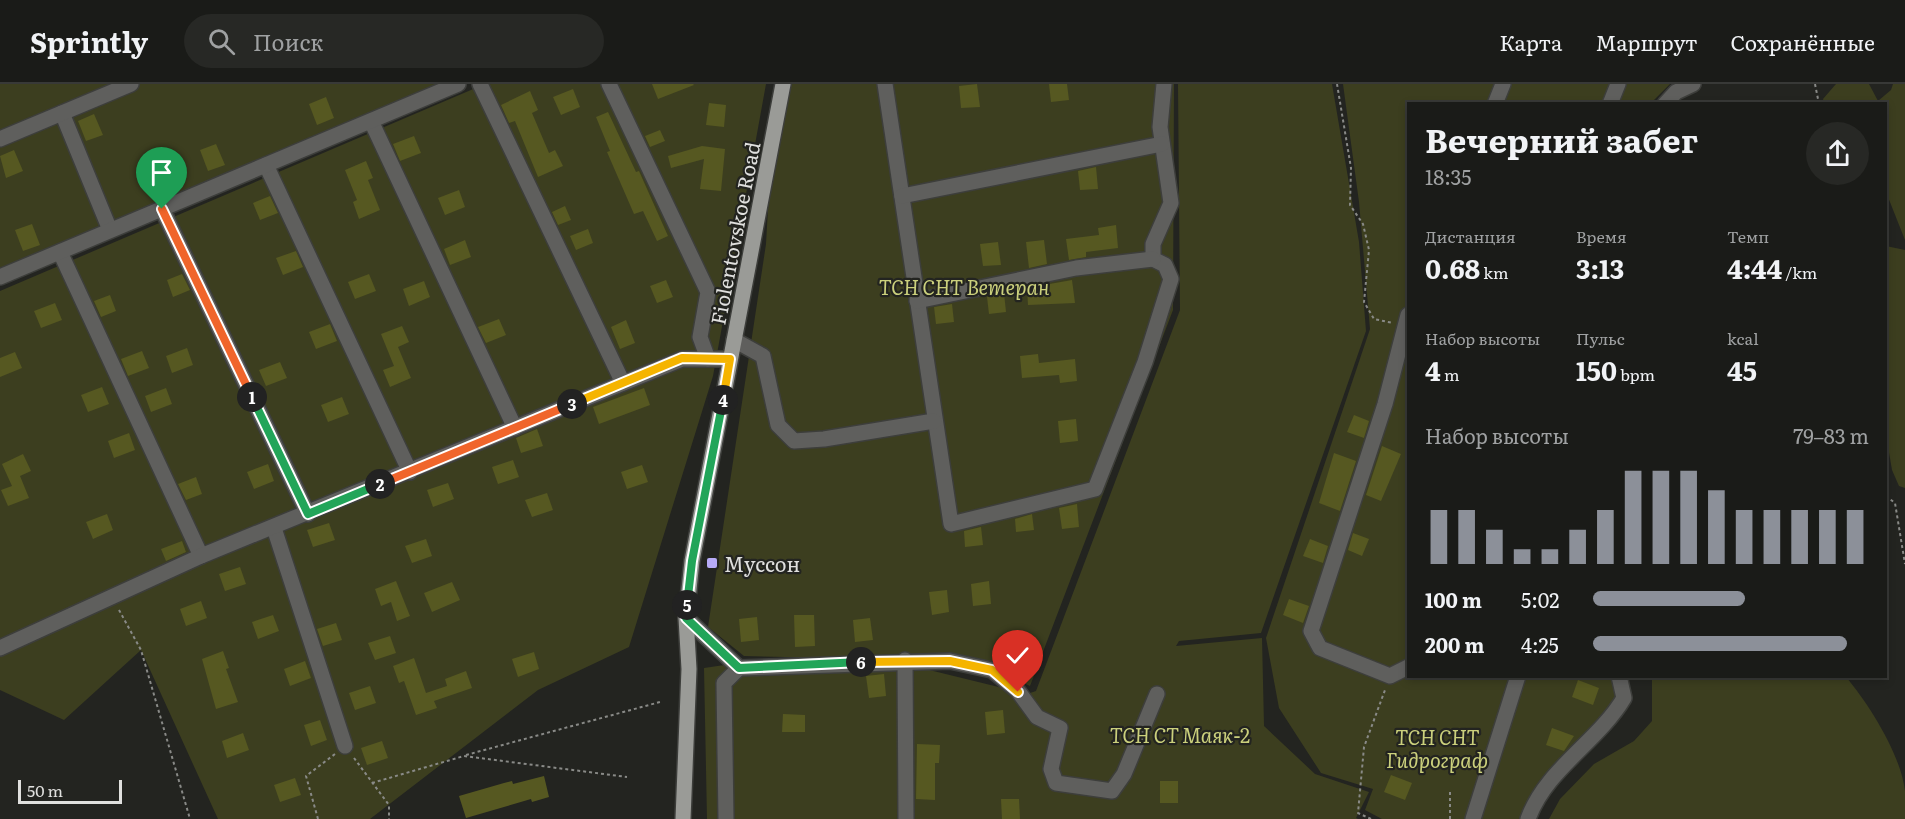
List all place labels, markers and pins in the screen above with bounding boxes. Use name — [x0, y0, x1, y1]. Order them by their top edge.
pin — [136, 147, 187, 209]
pin: 1 — [237, 382, 267, 412]
pin: 4 — [708, 385, 738, 415]
pin: 3 — [557, 389, 587, 419]
pin: 2 — [365, 469, 395, 499]
place label: Муссон — [724, 548, 800, 578]
marker: Муссон — [705, 556, 719, 570]
pin: 5 — [672, 590, 702, 620]
pin — [992, 630, 1043, 692]
pin: 6 — [846, 647, 876, 677]

